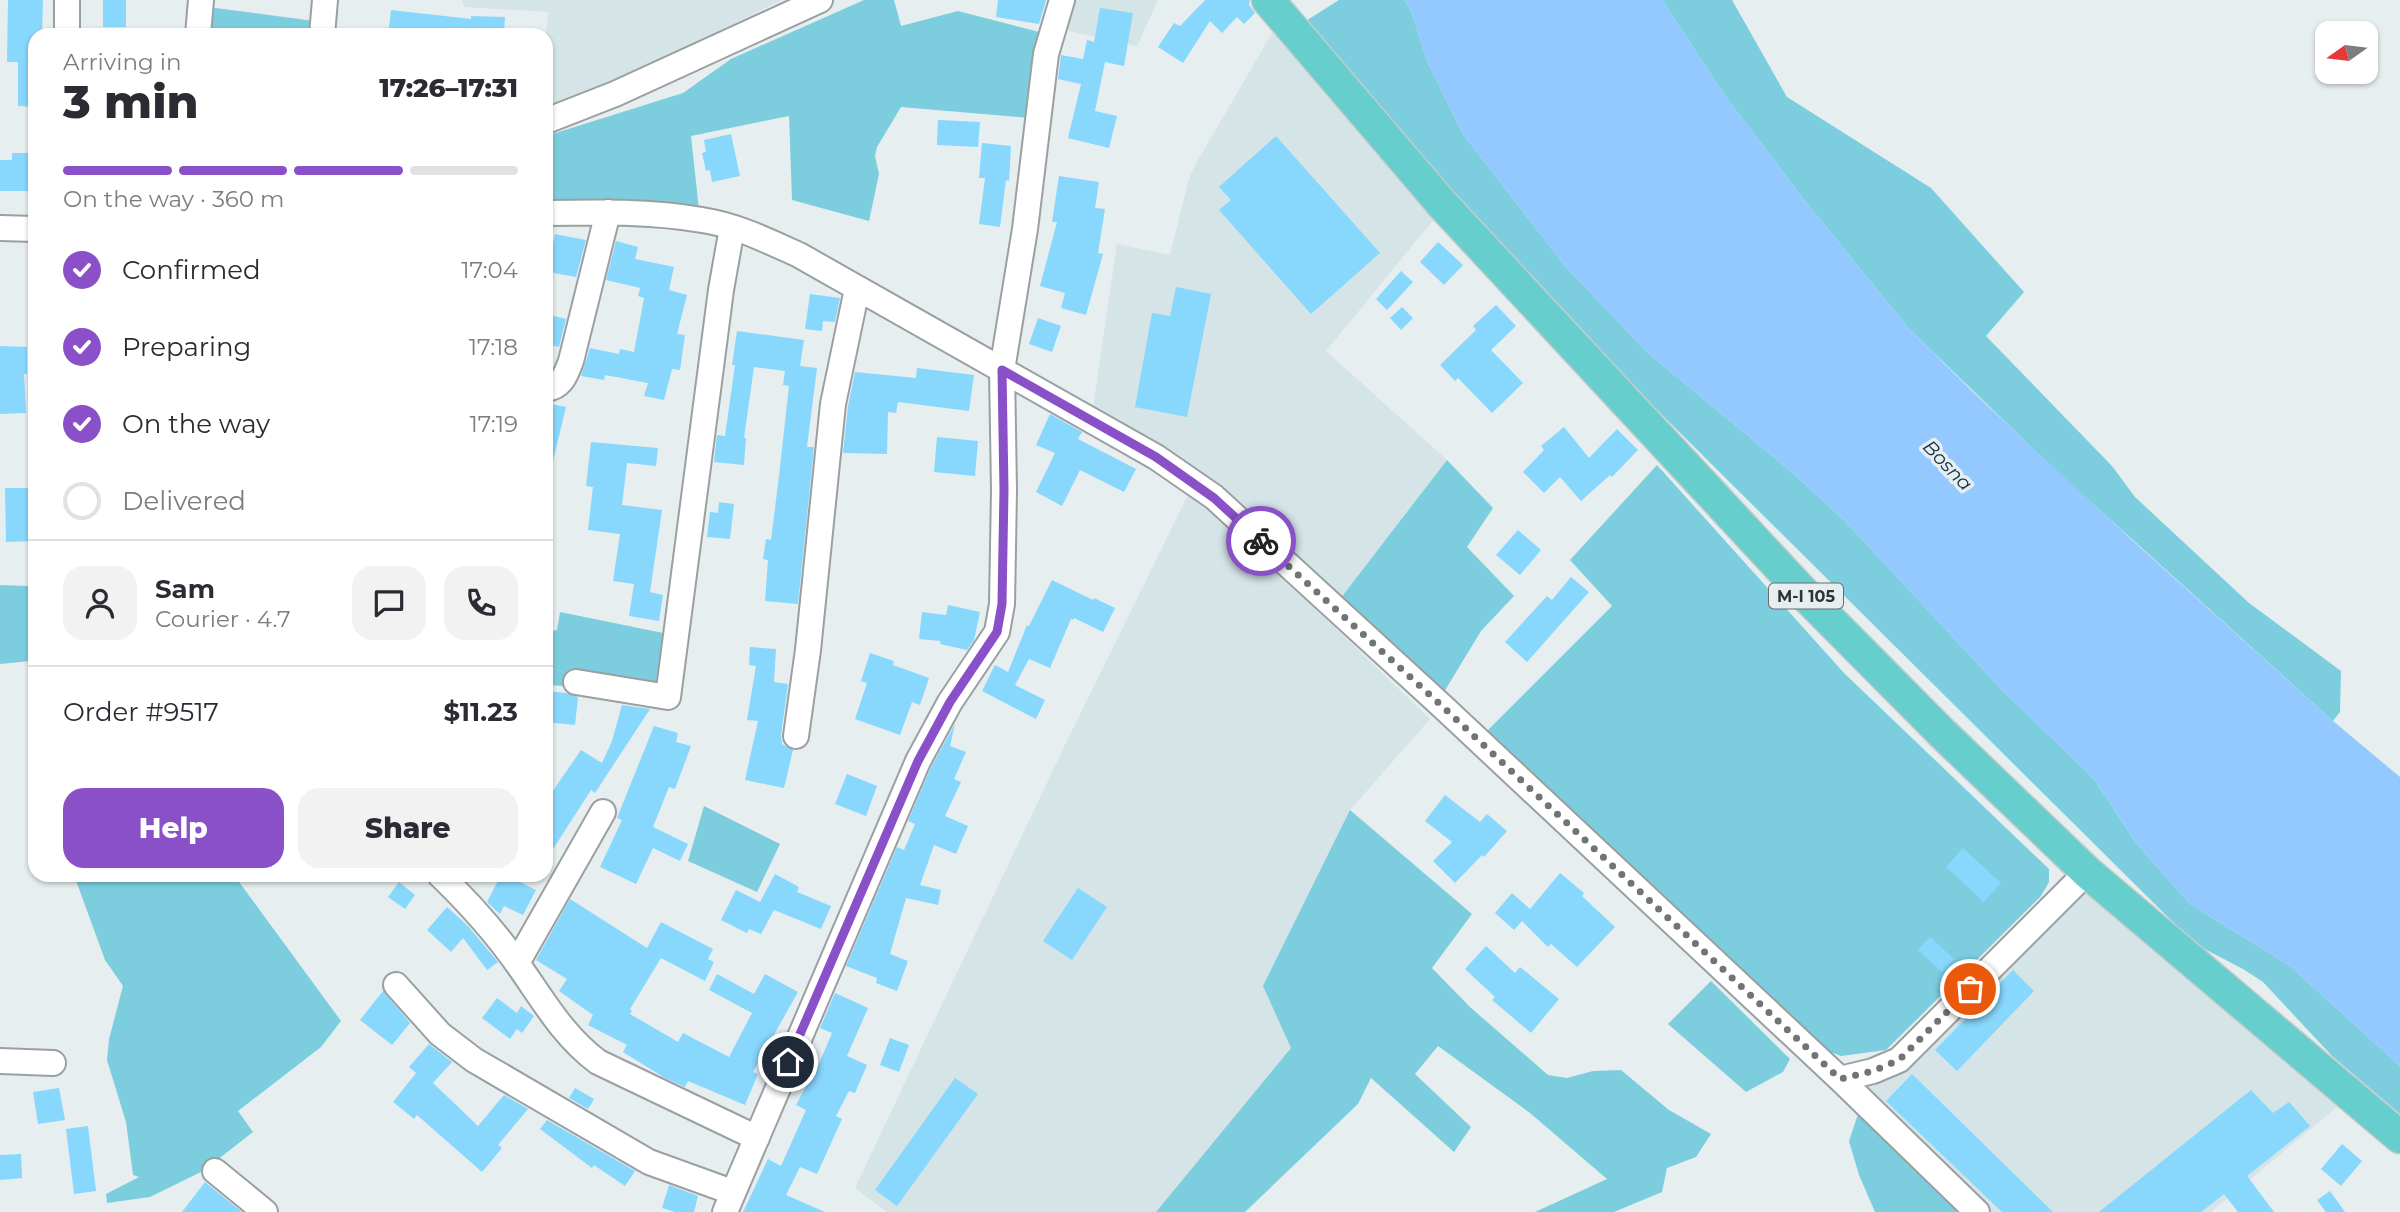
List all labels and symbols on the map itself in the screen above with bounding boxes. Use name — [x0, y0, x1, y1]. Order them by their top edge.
north arrow — [2315, 21, 2378, 84]
water label: Bosna — [1918, 435, 1977, 495]
courier — [1226, 506, 1296, 576]
road number: M-I 105 — [1769, 583, 1843, 608]
pin — [1940, 959, 2000, 1019]
pin — [758, 1032, 818, 1092]

